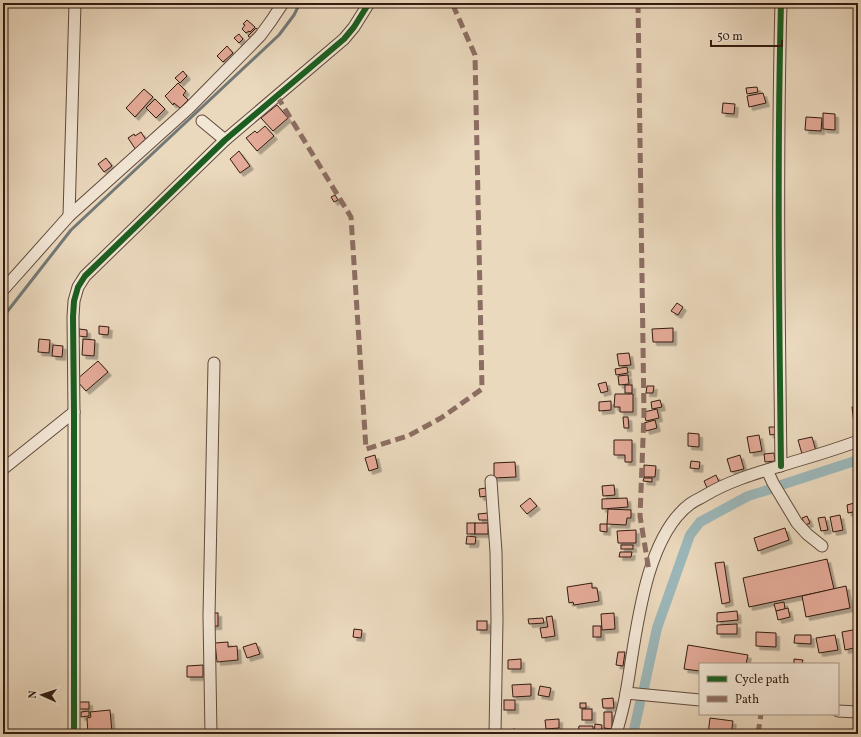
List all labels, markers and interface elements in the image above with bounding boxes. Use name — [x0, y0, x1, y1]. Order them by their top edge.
scale bar — [711, 22, 782, 48]
text: 50 m — [717, 29, 743, 45]
legend — [699, 663, 839, 715]
text: Cycle path — [735, 672, 790, 688]
north arrow — [22, 675, 62, 715]
text: N — [26, 690, 41, 699]
text: Path — [735, 692, 759, 708]

